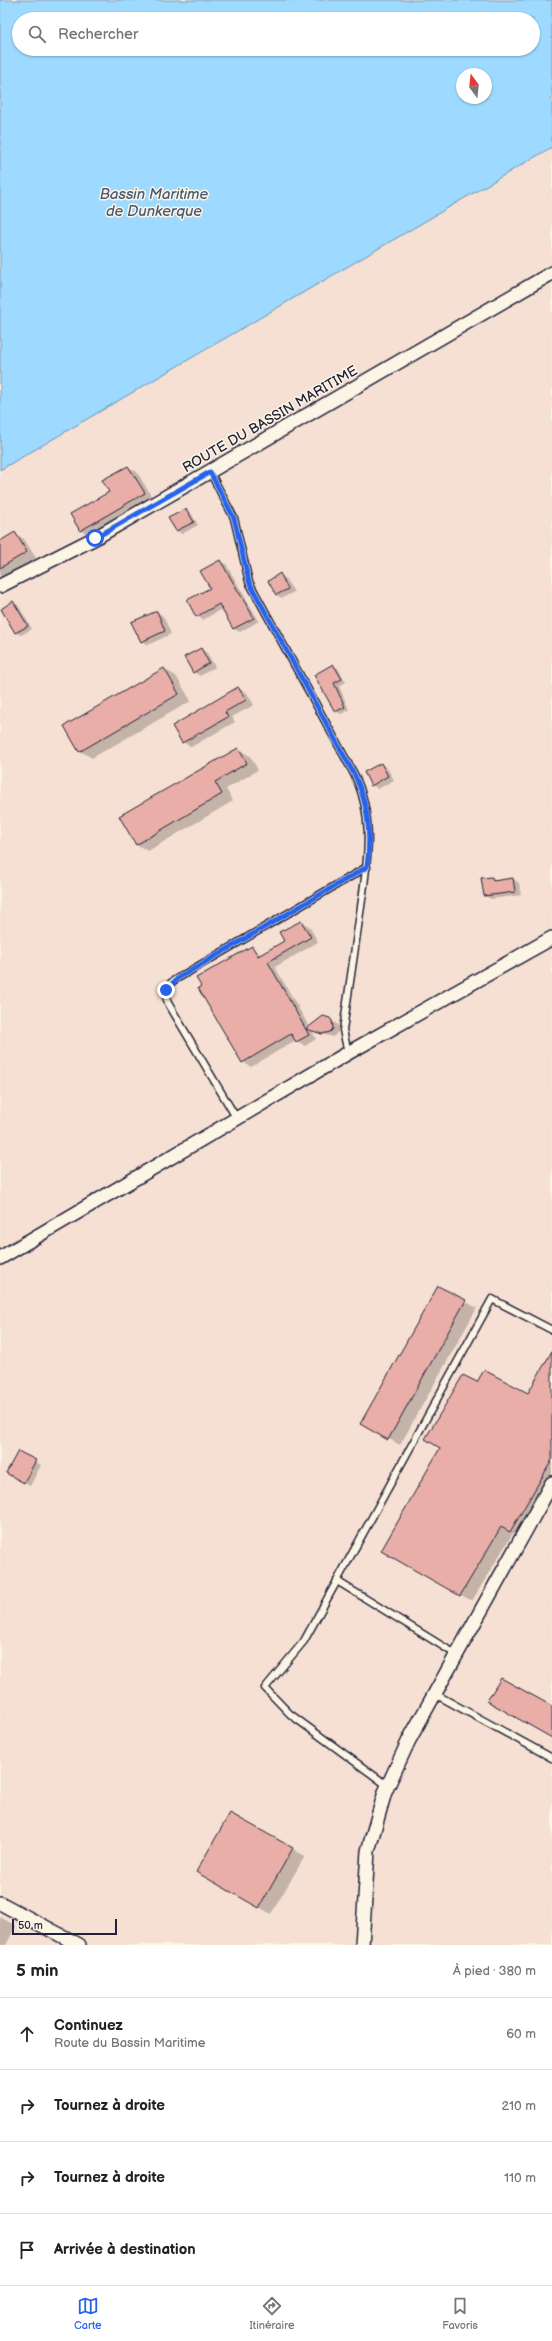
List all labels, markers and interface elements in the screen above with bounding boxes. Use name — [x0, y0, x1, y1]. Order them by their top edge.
search box — [12, 12, 540, 56]
icon: search — [26, 23, 48, 45]
text: Rechercher — [58, 25, 138, 44]
north arrow — [456, 68, 492, 104]
water label: Bassin Maritime de Dunkerque — [100, 185, 209, 221]
street label: ROUTE DU BASSIN MARITIME — [179, 362, 361, 476]
route start — [86, 529, 104, 547]
route end — [157, 981, 175, 999]
scale bar — [12, 1917, 117, 1936]
text: 50 m — [18, 1919, 43, 1932]
text: 5 min — [16, 1961, 59, 1981]
text: À pied · 380 m — [453, 1963, 536, 1979]
text: Continuez — [54, 2016, 123, 2035]
icon: ahead — [16, 2023, 38, 2045]
text: 60 m — [506, 2026, 536, 2042]
text: Route du Bassin Maritime — [54, 2035, 206, 2051]
icon: right — [16, 2095, 38, 2117]
text: Tournez à droite — [54, 2096, 165, 2115]
text: 210 m — [502, 2098, 536, 2114]
icon: right — [16, 2167, 38, 2189]
text: Tournez à droite — [54, 2168, 165, 2187]
text: 110 m — [504, 2170, 536, 2186]
icon: arrive — [16, 2239, 38, 2261]
text: Arrivée à destination — [54, 2240, 196, 2259]
tab: Carte — [74, 2295, 102, 2332]
tab: Itinéraire — [249, 2295, 294, 2332]
tab: Favoris — [442, 2295, 478, 2332]

